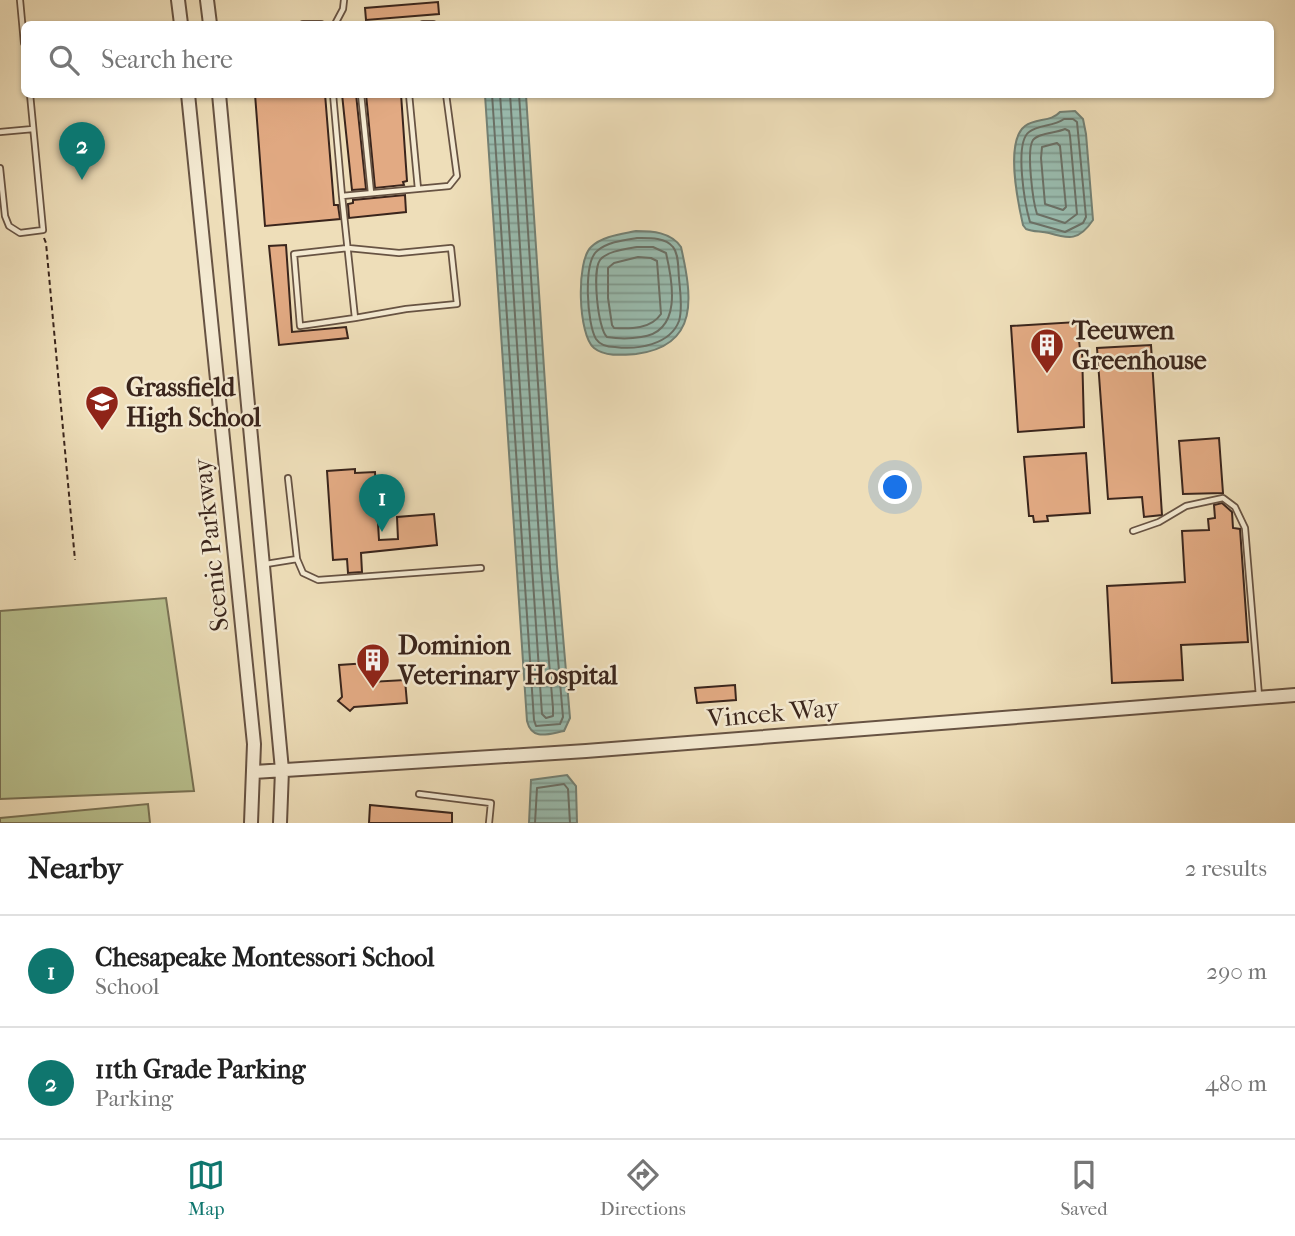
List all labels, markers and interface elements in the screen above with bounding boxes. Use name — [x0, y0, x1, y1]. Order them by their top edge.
search box — [21, 21, 1274, 98]
icon: search — [45, 41, 83, 79]
text: Search here — [101, 44, 233, 75]
pin: 2 — [59, 122, 105, 180]
place label: Teeuwen Greenhouse — [1071, 315, 1207, 376]
building icon: Teeuwen Greenhouse — [1028, 326, 1066, 375]
place label: Grassfield High School — [126, 372, 262, 433]
school or university icon: Grassfield High School — [83, 383, 121, 432]
street label: Scenic Parkway — [186, 456, 235, 633]
your location — [878, 470, 912, 504]
pin: 1 — [359, 474, 405, 532]
place label: Dominion Veterinary Hospital — [397, 630, 619, 691]
building icon: Dominion Veterinary Hospital — [354, 641, 392, 690]
street label: Vincek Way — [705, 692, 841, 734]
text: Nearby — [28, 851, 123, 886]
text: 2 results — [1185, 855, 1267, 882]
text: Chesapeake Montessori School — [95, 942, 435, 973]
text: 1 — [47, 958, 55, 985]
text: 290 m — [1206, 958, 1267, 985]
text: School — [95, 973, 159, 1000]
text: 11th Grade Parking — [95, 1054, 305, 1085]
text: 2 — [45, 1070, 57, 1097]
text: 480 m — [1205, 1070, 1267, 1097]
text: Parking — [95, 1085, 173, 1112]
tab: Map — [187, 1156, 225, 1220]
tab: Directions — [600, 1156, 686, 1220]
tab: Saved — [1060, 1156, 1108, 1220]

